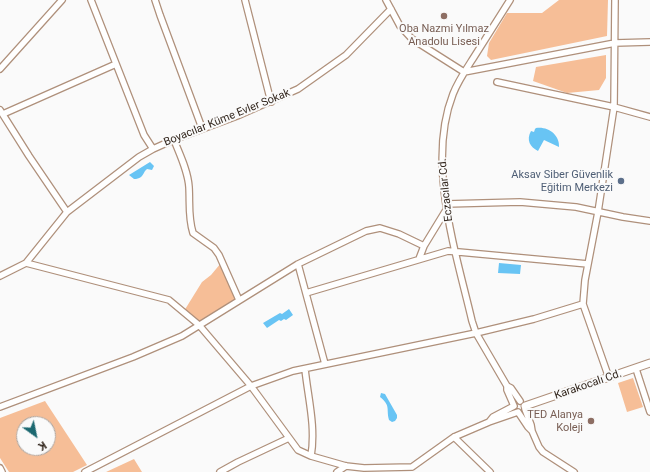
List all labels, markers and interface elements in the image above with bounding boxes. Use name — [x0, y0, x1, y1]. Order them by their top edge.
marker: Oba Nazmi Yılmaz Anadolu Lisesi — [439, 11, 449, 21]
place label: Oba Nazmi Yılmaz Anadolu Lisesi — [399, 22, 489, 48]
street label: Boyacılar Küme Evler Sokak — [162, 87, 292, 149]
street label: Eczacılar Cd. — [436, 158, 456, 222]
place label: Aksav Siber Güvenlik Eğitim Merkezi — [511, 168, 613, 194]
marker: Aksav Siber Güvenlik Eğitim Merkezi — [616, 176, 626, 186]
street label: Karakocalı Cd. — [553, 367, 623, 403]
place label: TED Alanya Koleji — [527, 408, 583, 434]
north arrow — [16, 416, 56, 456]
marker: TED Alanya Koleji — [586, 416, 596, 426]
text: K — [36, 438, 49, 453]

